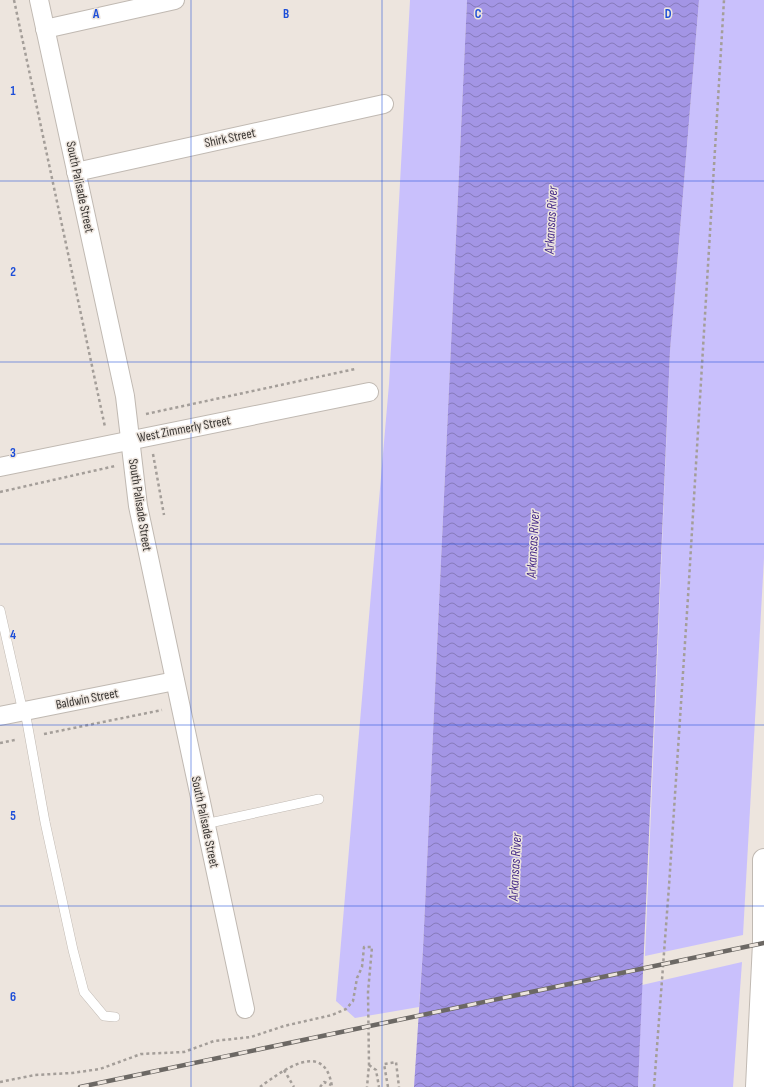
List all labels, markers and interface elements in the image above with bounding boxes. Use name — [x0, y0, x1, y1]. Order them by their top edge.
text: A — [92, 6, 100, 22]
text: B — [283, 6, 289, 22]
text: C — [475, 6, 482, 22]
text: D — [665, 6, 672, 22]
text: 1 — [10, 83, 16, 99]
street label: Shirk Street — [203, 125, 257, 151]
street label: South Palisade Street — [62, 140, 98, 234]
water label: Arkansas River — [541, 185, 561, 255]
text: 2 — [10, 264, 16, 280]
street label: West Zimmerly Street — [136, 412, 232, 446]
text: 3 — [10, 445, 16, 461]
street label: South Palisade Street — [125, 458, 155, 552]
water label: Arkansas River — [523, 509, 543, 579]
text: 4 — [10, 627, 16, 643]
street label: Baldwin Street — [54, 685, 120, 713]
street label: South Palisade Street — [187, 775, 223, 869]
text: 5 — [10, 808, 16, 824]
water label: Arkansas River — [505, 832, 525, 902]
text: 6 — [10, 989, 16, 1005]

